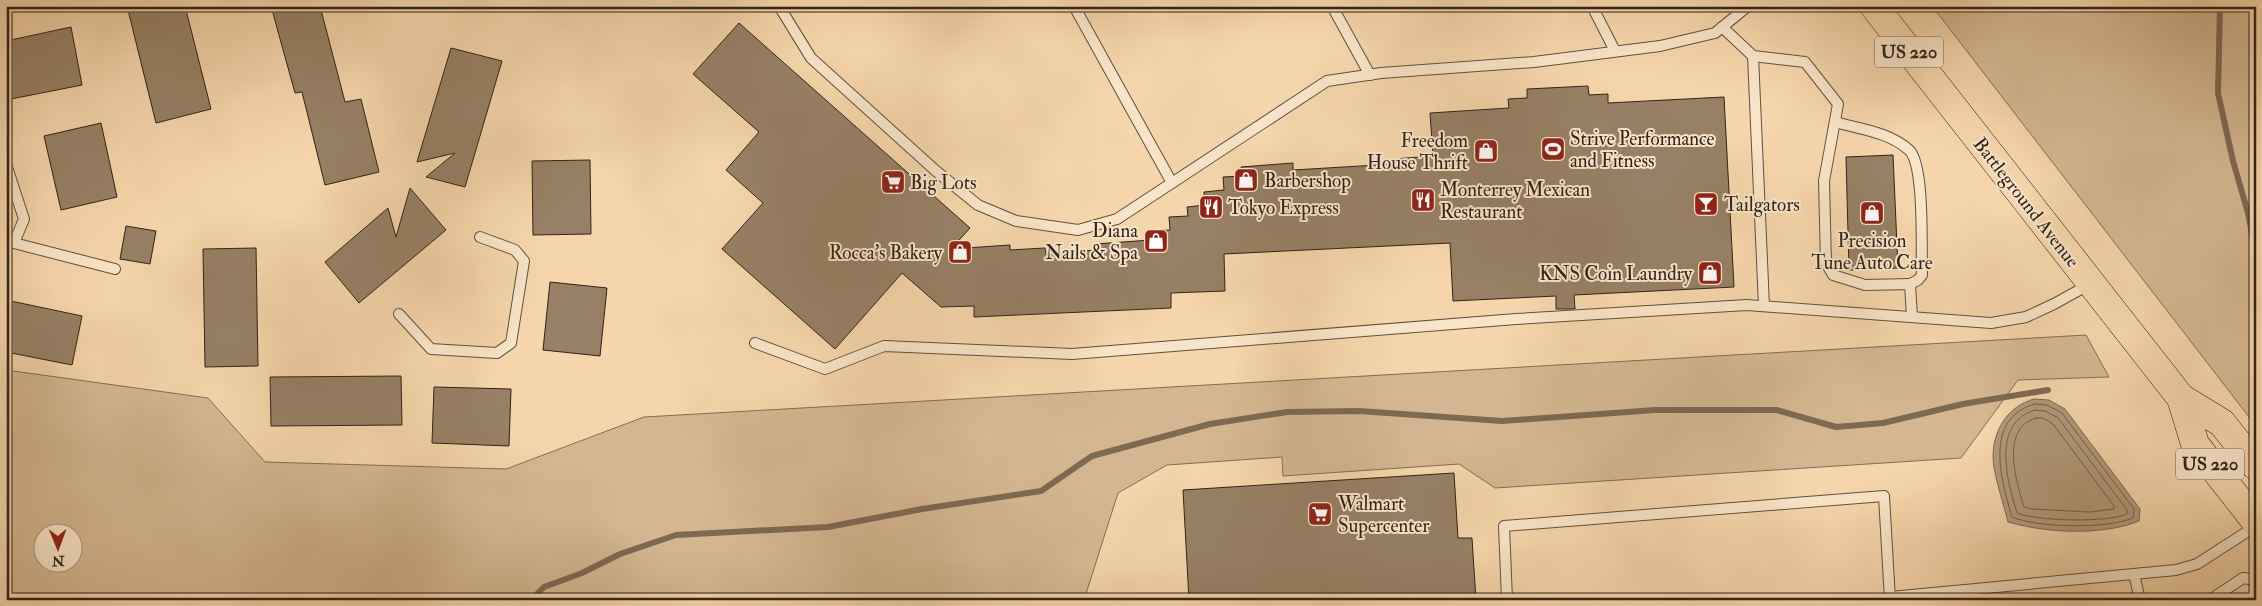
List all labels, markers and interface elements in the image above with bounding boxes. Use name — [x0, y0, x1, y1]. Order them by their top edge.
road number: US 220 — [1875, 36, 1943, 68]
place label: Strive Performance and Fitness — [1570, 127, 1715, 173]
place label: Freedom House Thrift — [1367, 129, 1468, 175]
street label: Battleground Avenue — [1968, 133, 2085, 273]
sports icon: Strive Performance and Fitness — [1540, 136, 1566, 162]
shop icon: Freedom House Thrift — [1473, 138, 1499, 164]
shop icon: Barbershop — [1233, 167, 1259, 193]
supermarket icon: Big Lots — [880, 169, 906, 195]
place label: Barbershop — [1264, 169, 1351, 194]
place label: Big Lots — [910, 171, 976, 195]
place label: Monterrey Mexican Restaurant — [1440, 178, 1590, 224]
restaurant icon: Monterrey Mexican Restaurant — [1410, 187, 1436, 213]
bar icon: Tailgators — [1693, 191, 1719, 217]
place label: Tailgators — [1724, 193, 1800, 217]
restaurant icon: Tokyo Express — [1198, 194, 1224, 220]
place label: Tokyo Express — [1228, 196, 1339, 221]
shop icon: Precision Tune Auto Care — [1859, 200, 1885, 226]
place label: Diana Nails & Spa — [1045, 219, 1138, 266]
shop icon: Diana Nails & Spa — [1143, 228, 1169, 254]
place label: Precision Tune Auto Care — [1811, 229, 1933, 275]
shop icon: Rocca's Bakery — [947, 239, 973, 265]
place label: Rocca's Bakery — [829, 241, 943, 265]
shop icon: KNS Coin Laundry — [1697, 260, 1723, 286]
place label: KNS Coin Laundry — [1539, 262, 1693, 286]
road number: US 220 — [2176, 448, 2244, 479]
place label: Walmart Supercenter — [1337, 492, 1429, 539]
supermarket icon: Walmart Supercenter — [1307, 501, 1333, 527]
north arrow — [32, 524, 82, 574]
text: N — [51, 552, 66, 569]

